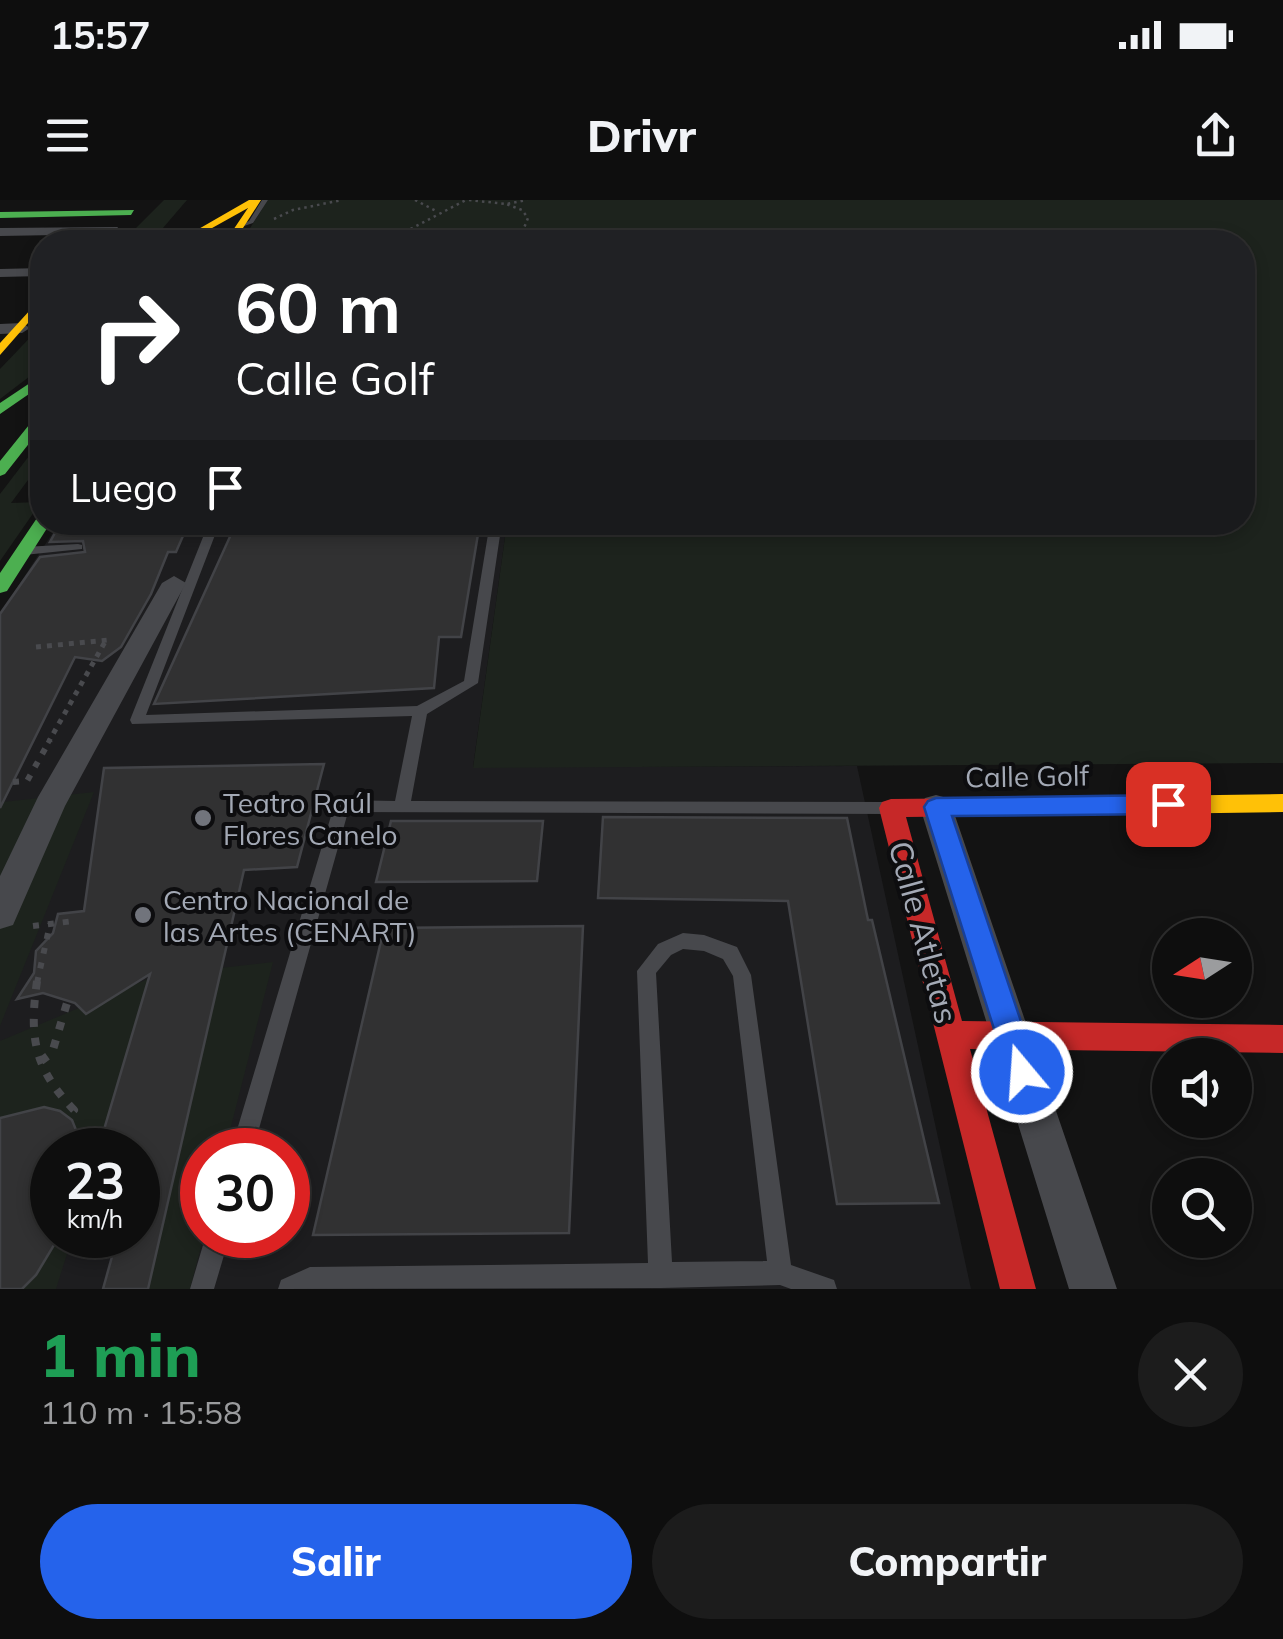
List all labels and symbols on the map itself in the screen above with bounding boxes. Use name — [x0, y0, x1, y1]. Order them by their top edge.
street label: Calle Golf — [965, 757, 1090, 795]
pin — [1126, 762, 1211, 847]
place label: Teatro Raúl Flores Canelo — [223, 785, 398, 852]
marker: Teatro Raúl Flores Canelo — [192, 807, 214, 829]
street label: Calle Atletas — [880, 836, 968, 1028]
place label: Centro Nacional de las Artes (CENART) — [163, 882, 417, 949]
marker: Centro Nacional de las Artes (CENART) — [132, 904, 154, 926]
north arrow — [1152, 918, 1252, 1018]
position arrow — [970, 1020, 1074, 1124]
speed limit sign: 30 — [180, 1128, 310, 1258]

